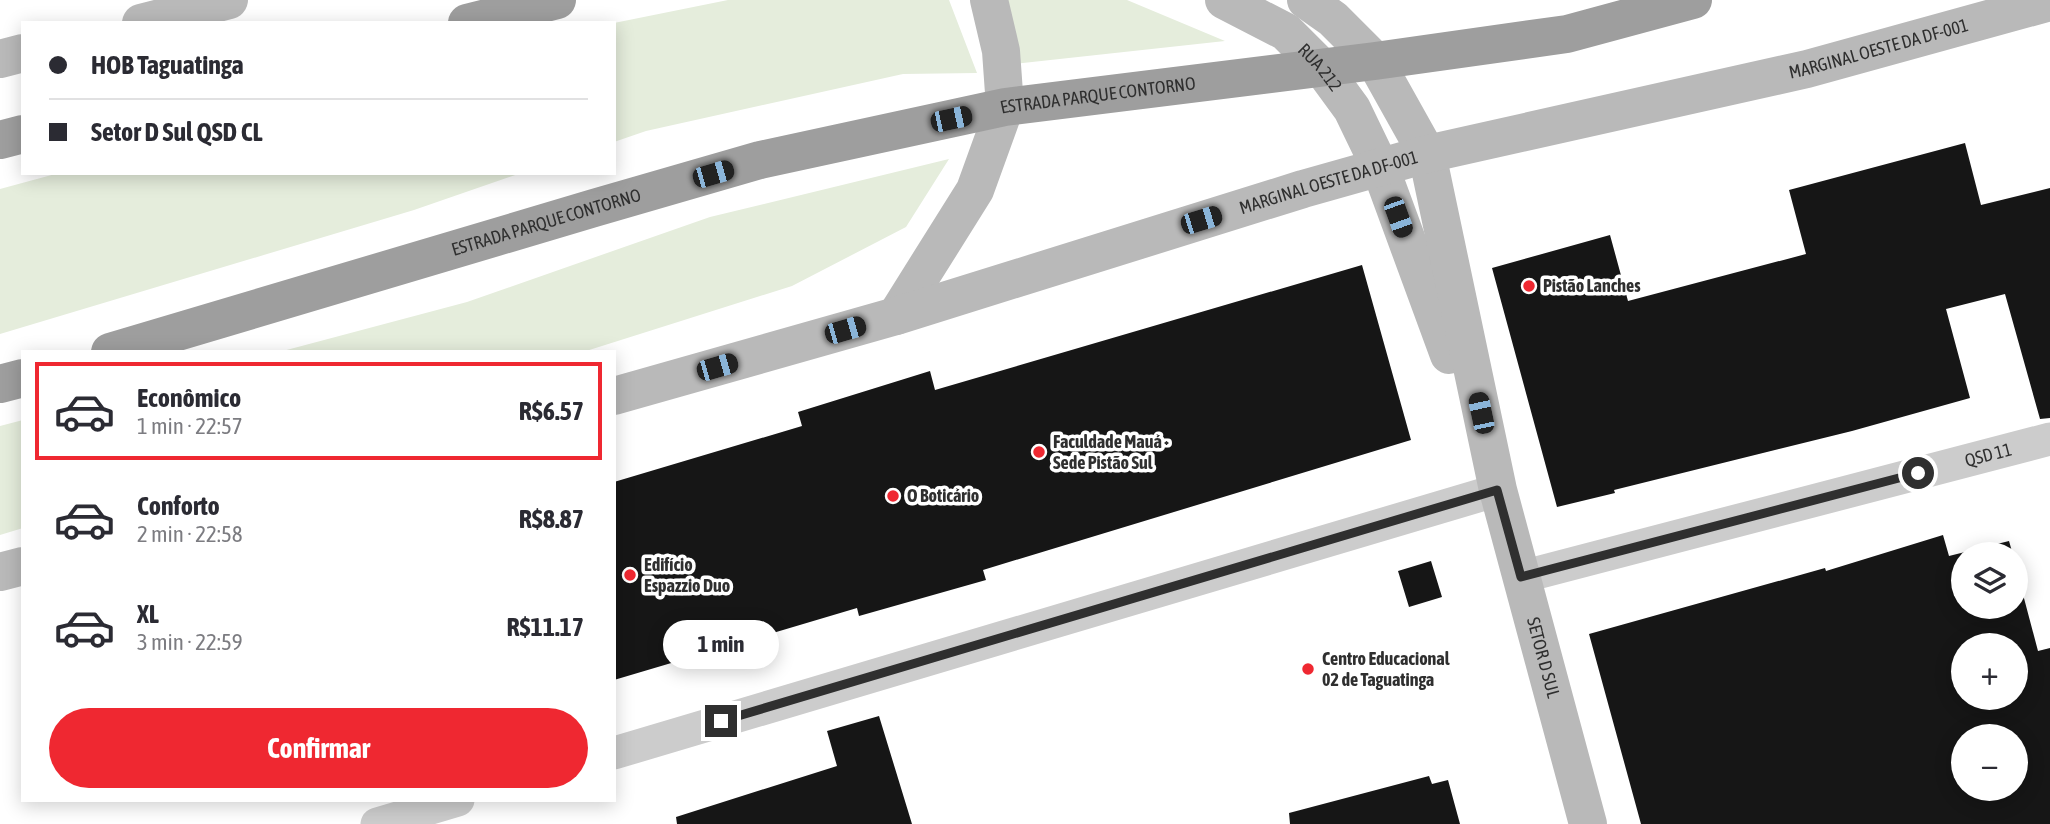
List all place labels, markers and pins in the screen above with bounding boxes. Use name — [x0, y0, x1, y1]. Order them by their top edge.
place label: Pistão Lanches — [1543, 275, 1641, 296]
marker: Pistão Lanches — [1521, 278, 1537, 294]
place label: Faculdade Mauá - Sede Pistão Sul — [1053, 431, 1169, 473]
marker: Faculdade Mauá - Sede Pistão Sul — [1031, 444, 1047, 460]
place label: O Boticário — [907, 485, 979, 506]
marker: O Boticário — [885, 488, 901, 504]
place label: Edifício Espazzio Duo — [644, 554, 730, 596]
marker: Edifício Espazzio Duo — [622, 567, 638, 583]
place label: Centro Educacional 02 de Taguatinga — [1322, 648, 1450, 690]
marker: Centro Educacional 02 de Taguatinga — [1300, 661, 1316, 677]

